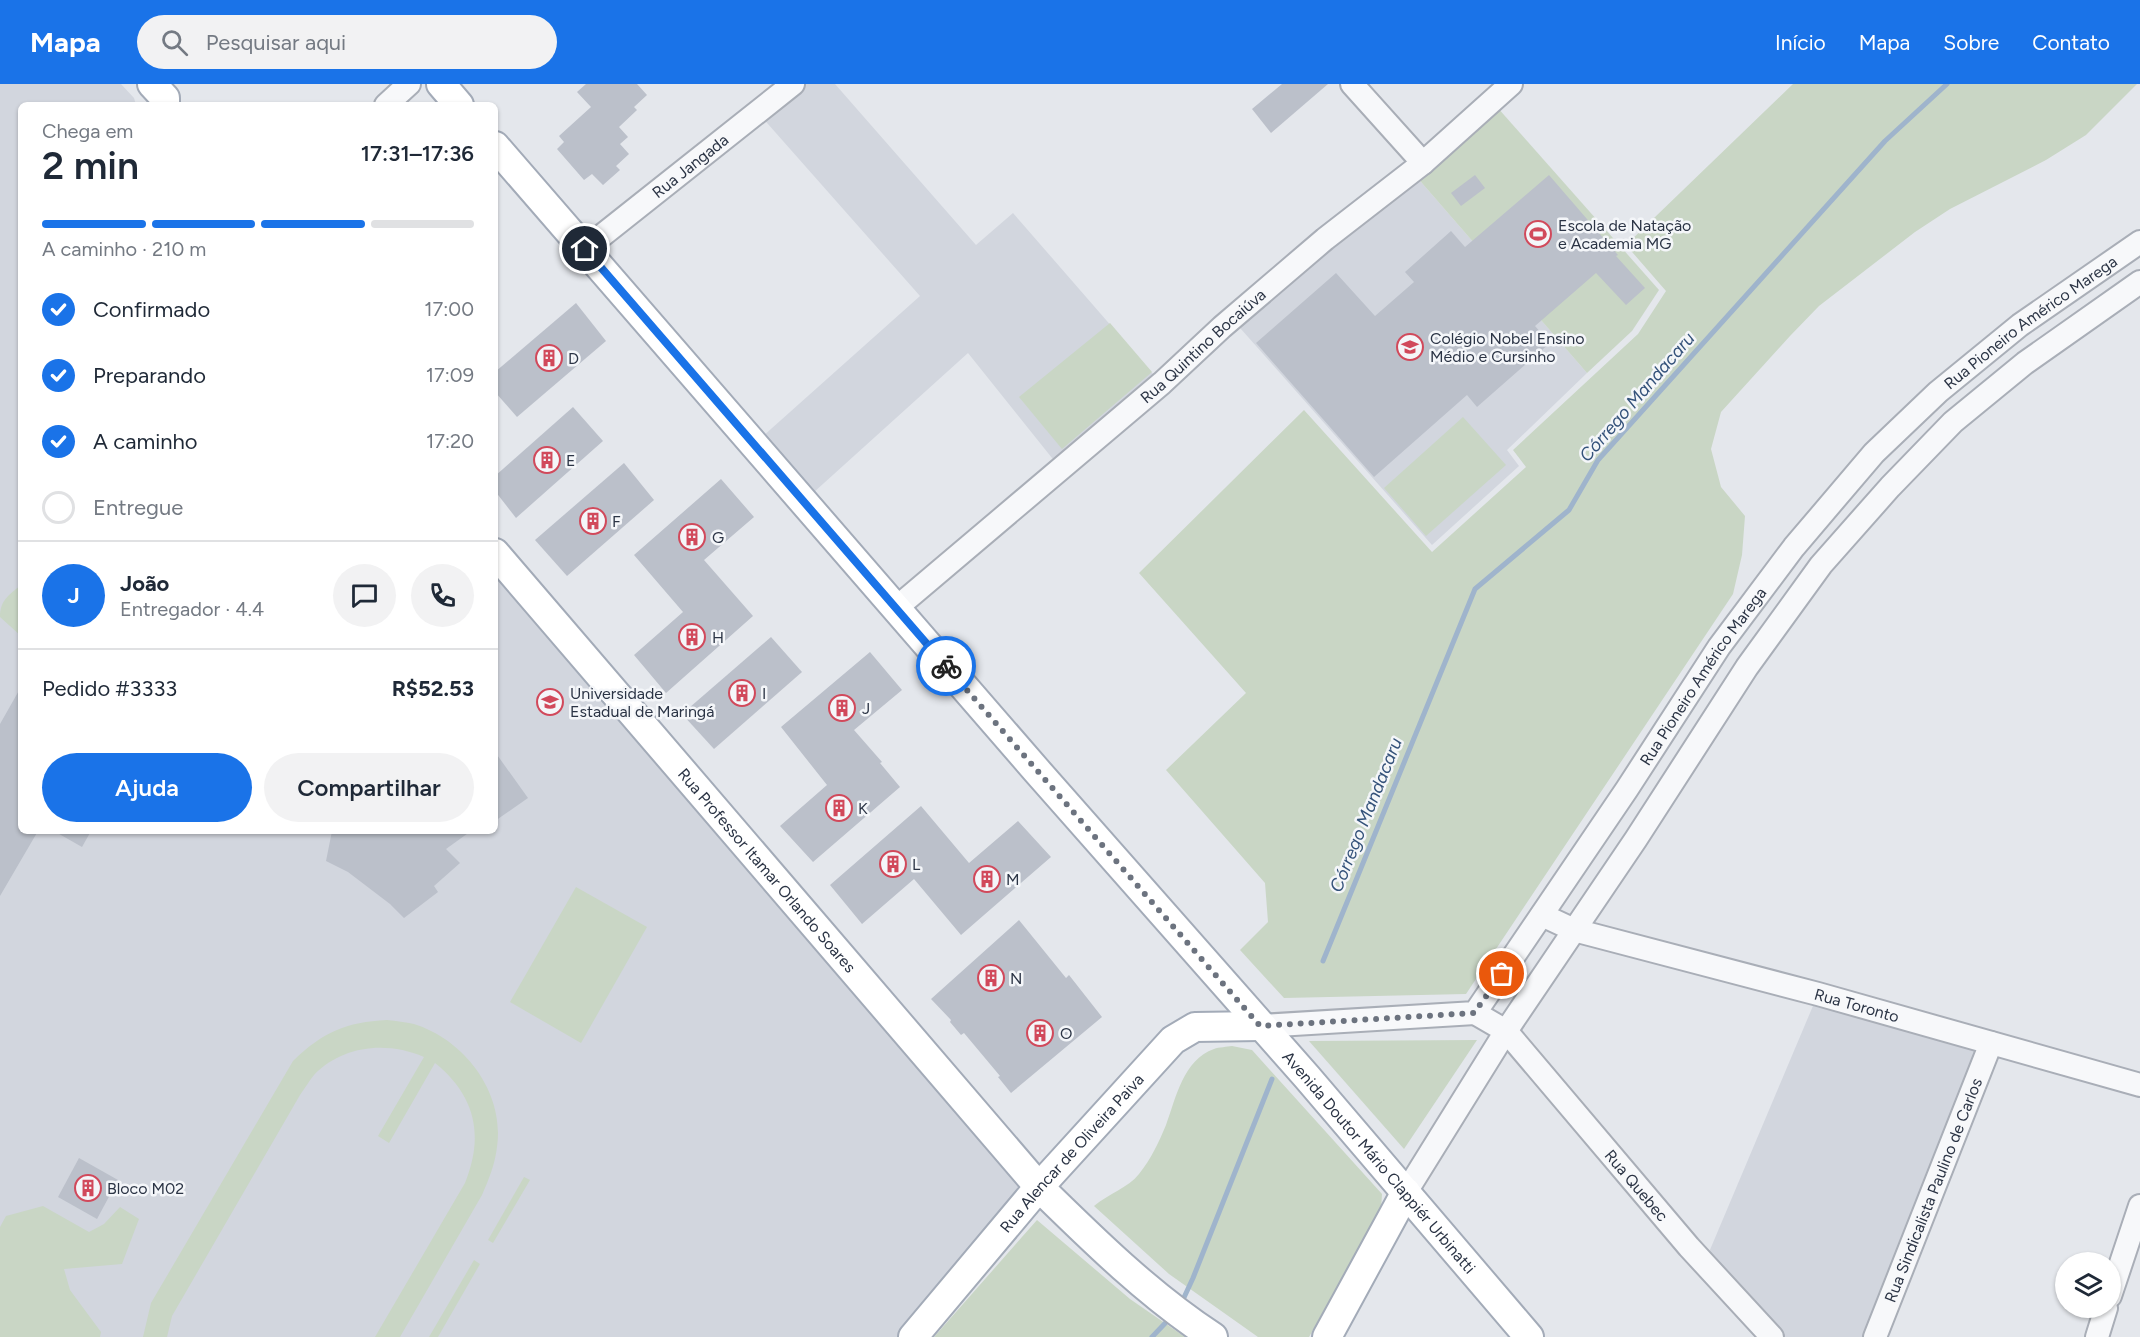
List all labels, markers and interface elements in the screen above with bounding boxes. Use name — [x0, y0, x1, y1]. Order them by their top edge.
search box — [137, 15, 557, 69]
text: Mapa — [30, 25, 101, 59]
icon: search — [158, 26, 191, 59]
text: Pesquisar aqui — [206, 29, 346, 56]
text: Início — [1775, 30, 1826, 55]
text: Mapa — [1859, 30, 1910, 55]
text: Sobre — [1943, 30, 1999, 55]
text: Contato — [2032, 30, 2110, 55]
text: Chega em — [42, 119, 133, 143]
street label: Rua Jangada — [649, 130, 732, 202]
text: 17:31–17:36 — [361, 140, 474, 167]
text: 2 min — [42, 142, 139, 189]
place label: Escola de Natação e Academia MG — [1558, 216, 1691, 253]
sports icon: Escola de Natação e Academia MG — [1523, 219, 1553, 249]
pin — [559, 223, 610, 274]
icon: home — [568, 232, 601, 265]
text: A caminho · 210 m — [42, 237, 206, 261]
street label: Rua Pioneiro Américo Marega — [1940, 252, 2121, 393]
street label: Rua Quintino Bocaiúva — [1136, 285, 1270, 407]
icon: check — [42, 293, 75, 326]
text: Confirmado — [93, 296, 210, 323]
text: 17:00 — [424, 297, 474, 321]
water label: Córrego Mandacaru — [1575, 328, 1699, 466]
place label: Colégio Nobel Ensino Médio e Cursinho — [1430, 329, 1584, 366]
school or university icon: Colégio Nobel Ensino Médio e Cursinho — [1395, 332, 1425, 362]
building icon: D — [534, 343, 564, 373]
place label: D — [568, 349, 579, 368]
icon: check — [42, 359, 75, 392]
text: Preparando — [93, 362, 206, 389]
text: 17:09 — [426, 363, 474, 387]
icon: check — [42, 425, 75, 458]
text: A caminho — [93, 428, 198, 455]
text: 17:20 — [426, 429, 474, 453]
building icon: E — [532, 445, 562, 475]
place label: E — [566, 451, 575, 470]
text: Entregue — [93, 494, 183, 521]
building icon: F — [578, 506, 608, 536]
place label: F — [612, 512, 621, 531]
building icon: G — [677, 522, 707, 552]
place label: G — [712, 528, 724, 547]
button: chat — [333, 564, 396, 627]
button: phone — [411, 564, 474, 627]
text: João — [120, 570, 169, 597]
text: J — [67, 582, 80, 609]
street label: Rua Pioneiro Américo Marega — [1636, 584, 1770, 769]
text: Entregador · 4.4 — [120, 597, 264, 621]
building icon: H — [677, 622, 707, 652]
place label: H — [712, 628, 724, 647]
courier — [916, 636, 976, 696]
icon: bike — [930, 650, 963, 683]
text: Pedido #3333 — [42, 675, 177, 702]
text: R$52.53 — [392, 675, 474, 702]
building icon: I — [727, 678, 757, 708]
place label: Universidade Estadual de Maringá — [570, 684, 714, 721]
place label: I — [762, 684, 766, 703]
school or university icon: Universidade Estadual de Maringá — [535, 687, 565, 717]
building icon: J — [827, 693, 857, 723]
place label: J — [862, 699, 870, 718]
water label: Córrego Mandacaru — [1325, 735, 1407, 895]
button: Ajuda — [42, 753, 252, 822]
button: Compartilhar — [264, 753, 474, 822]
street label: Rua Professor Itamar Orlando Soares — [674, 765, 860, 977]
building icon: K — [824, 793, 854, 823]
place label: K — [858, 799, 868, 818]
building icon: L — [878, 849, 908, 879]
place label: L — [912, 855, 921, 874]
building icon: M — [972, 864, 1002, 894]
place label: M — [1006, 870, 1020, 889]
pin — [1476, 948, 1527, 999]
icon: bag — [1485, 957, 1518, 990]
building icon: N — [976, 963, 1006, 993]
place label: N — [1010, 969, 1022, 988]
street label: Rua Toronto — [1812, 984, 1901, 1026]
building icon: O — [1025, 1018, 1055, 1048]
place label: O — [1060, 1024, 1072, 1043]
street label: Avenida Doutor Mário Clappiér Urbinatti — [1279, 1047, 1479, 1277]
street label: Rua Alencar de Oliveira Paiva — [996, 1070, 1148, 1236]
street label: Rua Sindicalista Paulino de Carlos — [1881, 1075, 1986, 1305]
street label: Rua Quebec — [1601, 1146, 1672, 1226]
building icon: Bloco M02 — [73, 1173, 103, 1203]
place label: Bloco M02 — [107, 1179, 184, 1198]
map controls — [2055, 1252, 2121, 1318]
button: layers — [2055, 1252, 2121, 1318]

